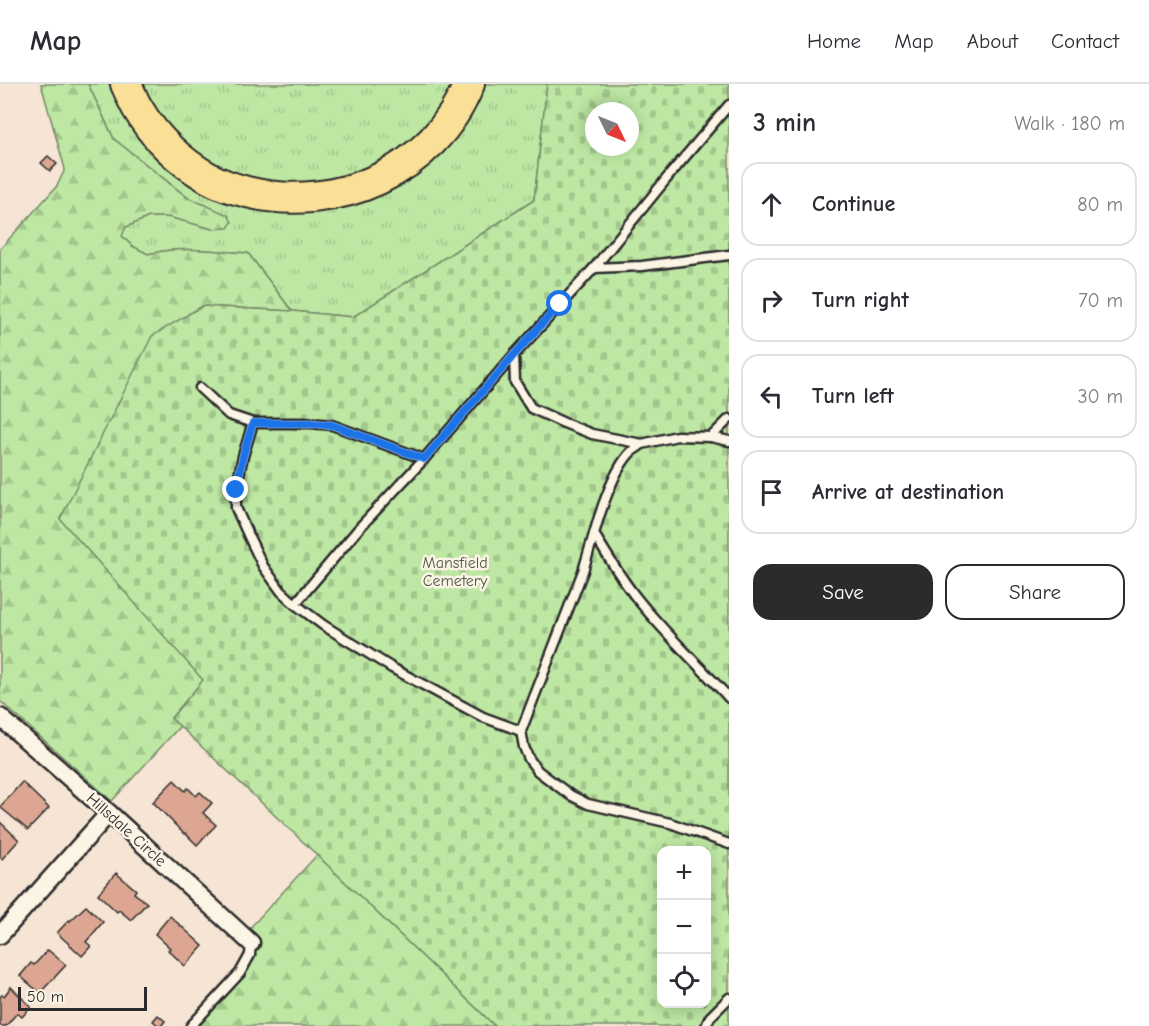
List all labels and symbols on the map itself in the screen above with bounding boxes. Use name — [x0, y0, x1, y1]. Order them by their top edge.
north arrow — [585, 102, 639, 156]
route start — [546, 290, 572, 316]
route end — [222, 476, 248, 502]
park label: Mansfield Cemetery — [422, 554, 488, 590]
street label: Hillsdale Circle — [83, 789, 170, 870]
scale bar — [18, 984, 147, 1012]

